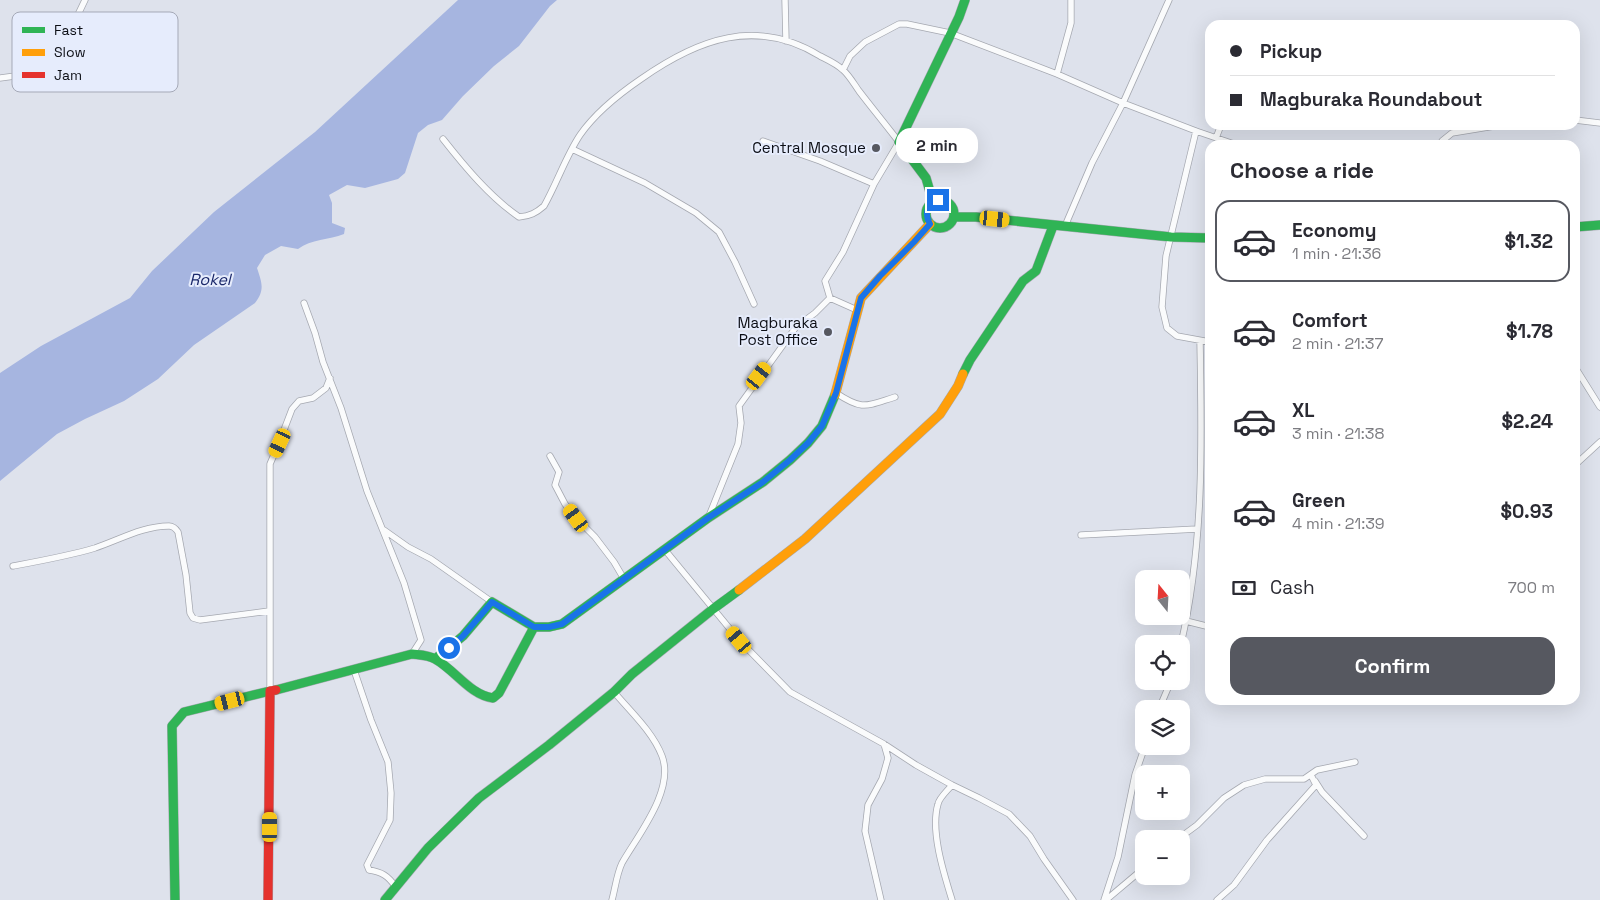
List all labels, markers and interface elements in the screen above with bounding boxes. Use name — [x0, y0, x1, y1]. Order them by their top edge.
legend — [12, 12, 178, 92]
text: Fast — [54, 21, 83, 39]
text: Pickup — [1260, 39, 1322, 64]
text: Slow — [54, 43, 86, 61]
text: Jam — [54, 66, 82, 84]
text: Magburaka Roundabout — [1260, 87, 1482, 112]
callout: 2 min — [897, 128, 979, 162]
text: 2 min — [916, 135, 958, 156]
place label: Central Mosque — [752, 138, 866, 157]
marker: Central Mosque — [870, 142, 882, 154]
text: Choose a ride — [1230, 156, 1374, 184]
route end — [927, 189, 949, 211]
car — [979, 210, 1010, 228]
text: Economy — [1292, 218, 1376, 243]
icon: car — [1232, 219, 1277, 264]
text: $1.32 — [1504, 229, 1553, 254]
text: 1 min · 21:36 — [1292, 243, 1381, 264]
water label: Rokel — [189, 269, 233, 290]
text: Comfort — [1292, 308, 1368, 333]
icon: car — [1232, 309, 1277, 354]
place label: Magburaka Post Office — [738, 313, 818, 349]
text: $1.78 — [1506, 319, 1553, 344]
marker: Magburaka Post Office — [822, 326, 834, 338]
text: 2 min · 21:37 — [1292, 333, 1384, 354]
car — [743, 360, 774, 392]
text: XL — [1292, 398, 1315, 423]
icon: car — [1232, 399, 1277, 444]
text: $2.24 — [1501, 409, 1553, 434]
text: 3 min · 21:38 — [1292, 423, 1385, 444]
car — [266, 426, 293, 460]
text: Green — [1292, 488, 1345, 513]
icon: car — [1232, 489, 1277, 534]
text: $0.93 — [1500, 499, 1553, 524]
car — [561, 501, 590, 535]
text: 4 min · 21:39 — [1292, 513, 1385, 534]
north arrow — [1135, 570, 1190, 625]
map controls — [1135, 570, 1190, 885]
icon: cash — [1230, 574, 1258, 602]
text: Cash — [1270, 575, 1315, 600]
text: 700 m — [1508, 577, 1555, 598]
car — [723, 624, 754, 656]
button: locate — [1135, 635, 1190, 690]
route start — [438, 637, 460, 659]
button: Confirm — [1230, 637, 1555, 695]
car — [213, 690, 246, 712]
button: layers — [1135, 700, 1190, 755]
button: + — [1135, 765, 1190, 820]
car — [262, 812, 277, 842]
button: − — [1135, 830, 1190, 885]

